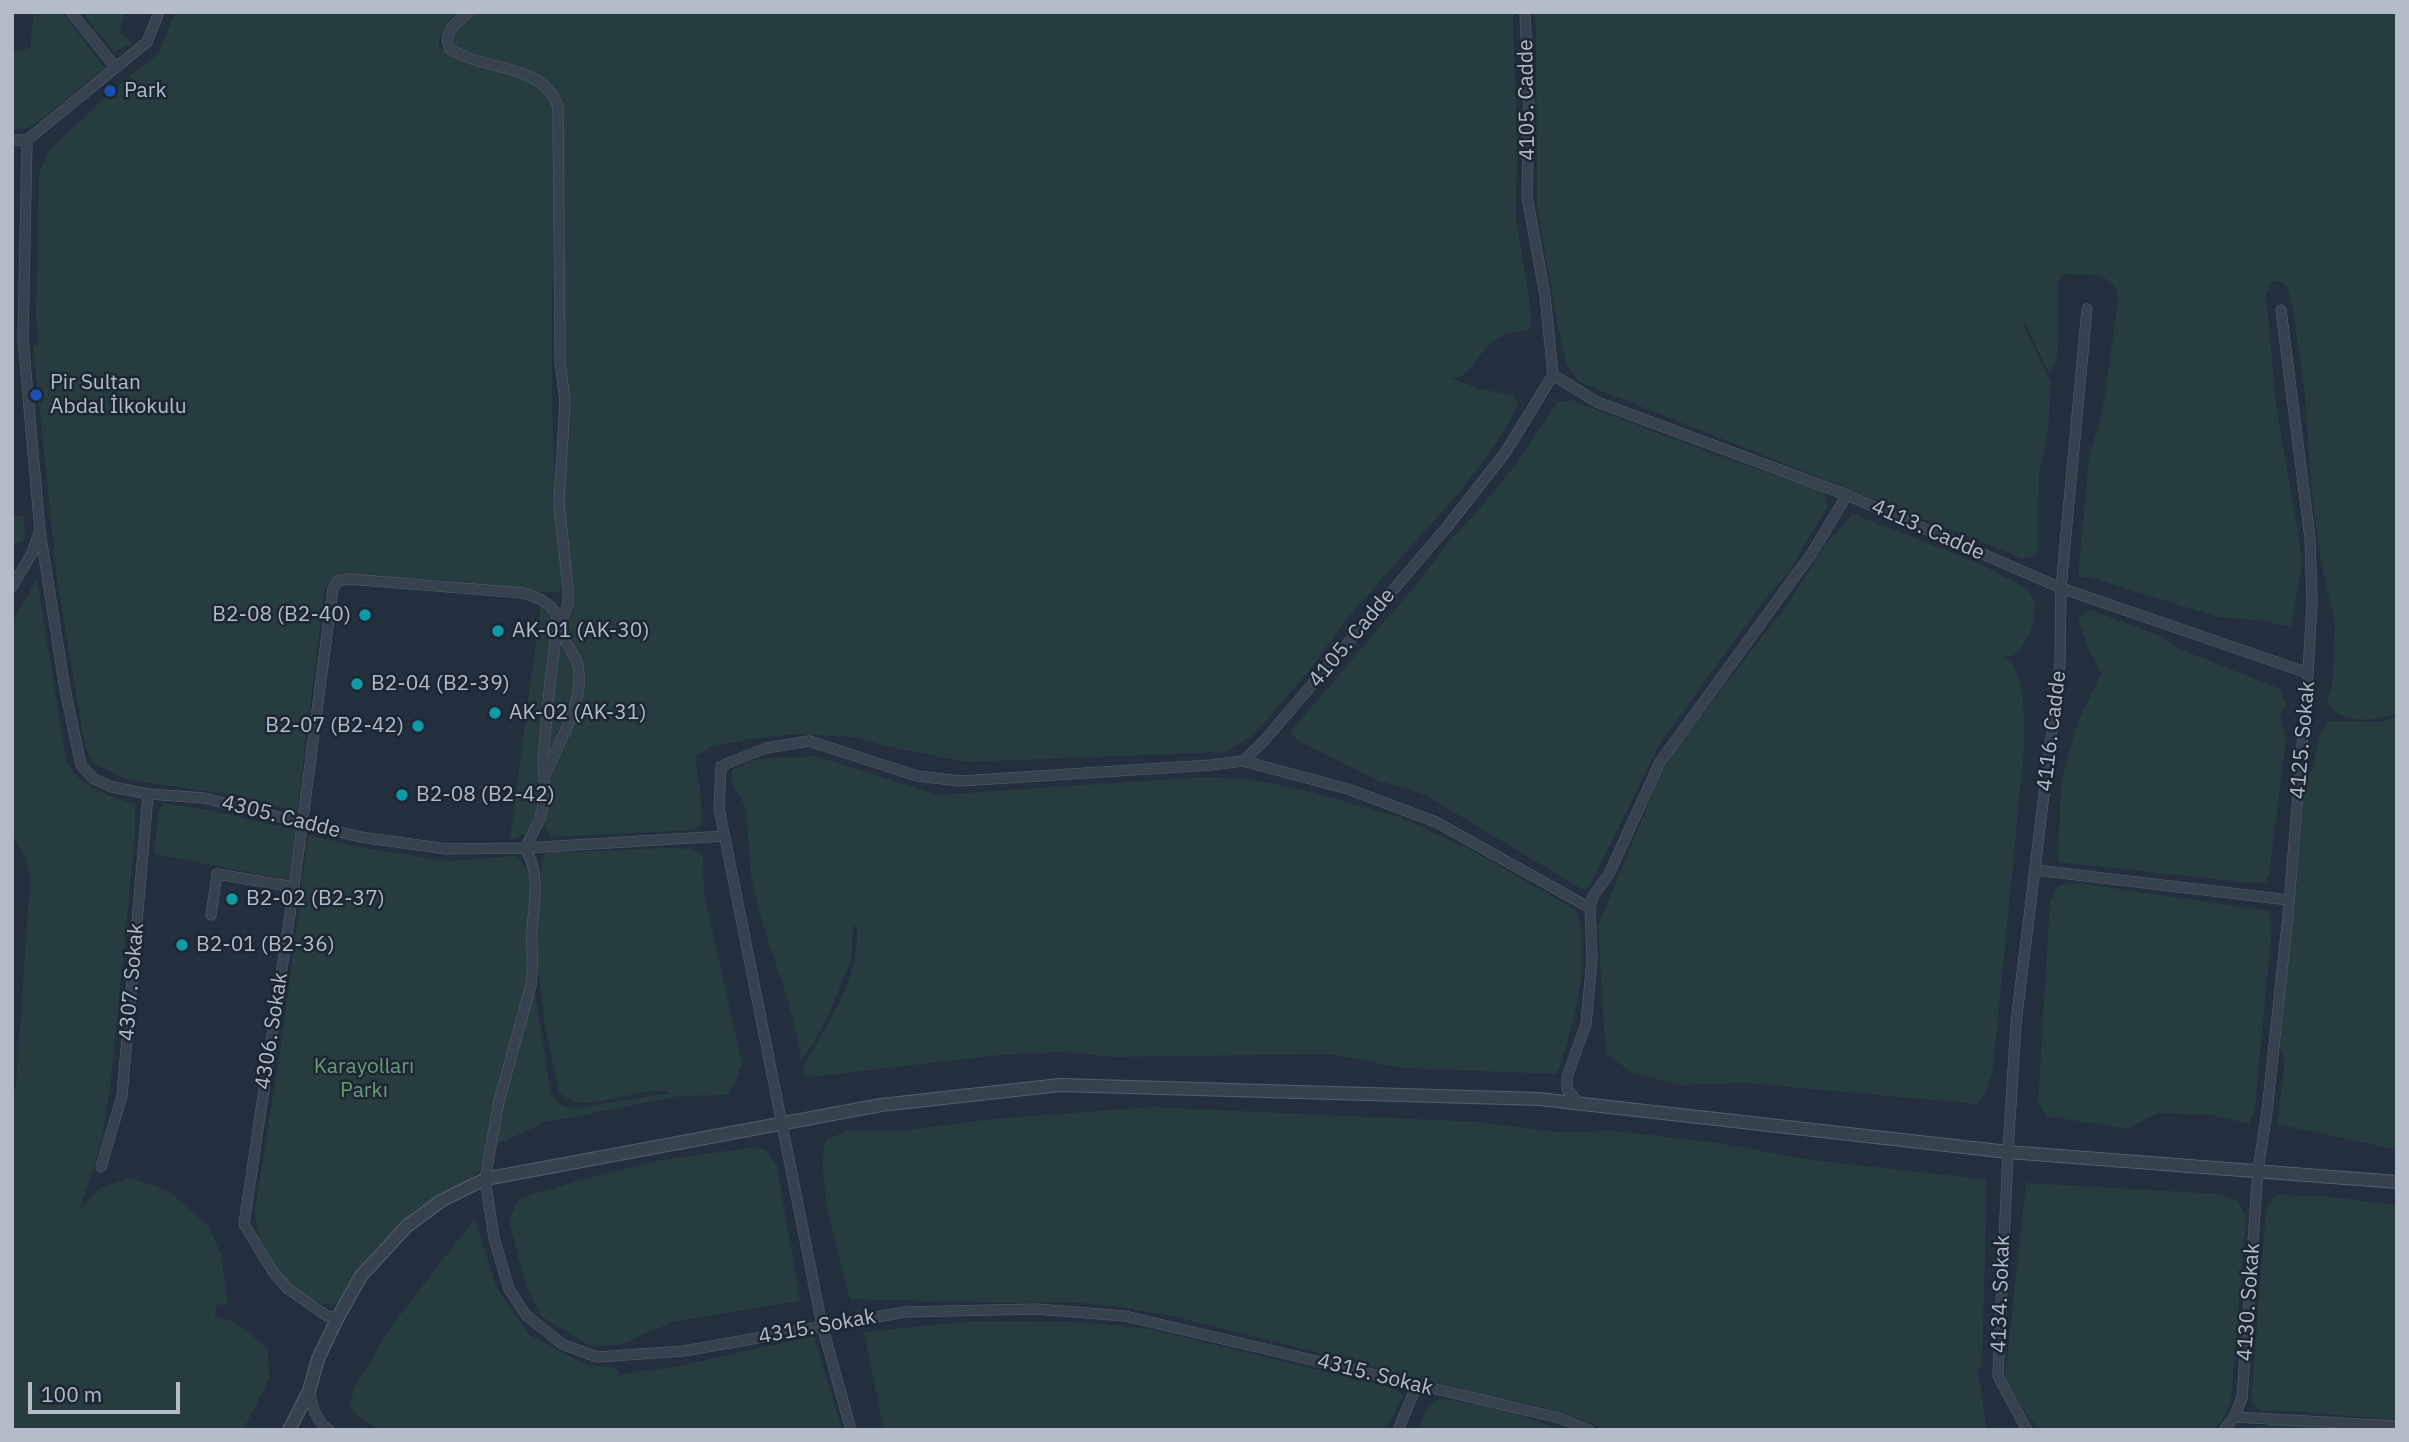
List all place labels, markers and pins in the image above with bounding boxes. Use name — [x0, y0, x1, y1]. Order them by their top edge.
place label: Park — [124, 78, 167, 104]
marker: Park — [102, 83, 118, 99]
place label: Pir Sultan Abdal İlkokulu — [50, 370, 187, 420]
marker: Pir Sultan Abdal İlkokulu — [28, 387, 44, 403]
place label: B2-08 (B2-40) — [212, 602, 351, 628]
marker: B2-08 (B2-40) — [357, 607, 373, 623]
place label: AK-01 (AK-30) — [512, 618, 649, 644]
marker: AK-01 (AK-30) — [490, 623, 506, 639]
place label: B2-04 (B2-39) — [371, 671, 510, 697]
marker: B2-04 (B2-39) — [349, 676, 365, 692]
place label: AK-02 (AK-31) — [509, 700, 646, 726]
marker: AK-02 (AK-31) — [487, 705, 503, 721]
place label: B2-07 (B2-42) — [265, 713, 404, 739]
marker: B2-07 (B2-42) — [410, 718, 426, 734]
place label: B2-08 (B2-42) — [416, 782, 555, 808]
marker: B2-08 (B2-42) — [394, 787, 410, 803]
place label: B2-02 (B2-37) — [246, 886, 385, 912]
marker: B2-02 (B2-37) — [224, 891, 240, 907]
place label: B2-01 (B2-36) — [196, 932, 335, 958]
marker: B2-01 (B2-36) — [174, 937, 190, 953]

